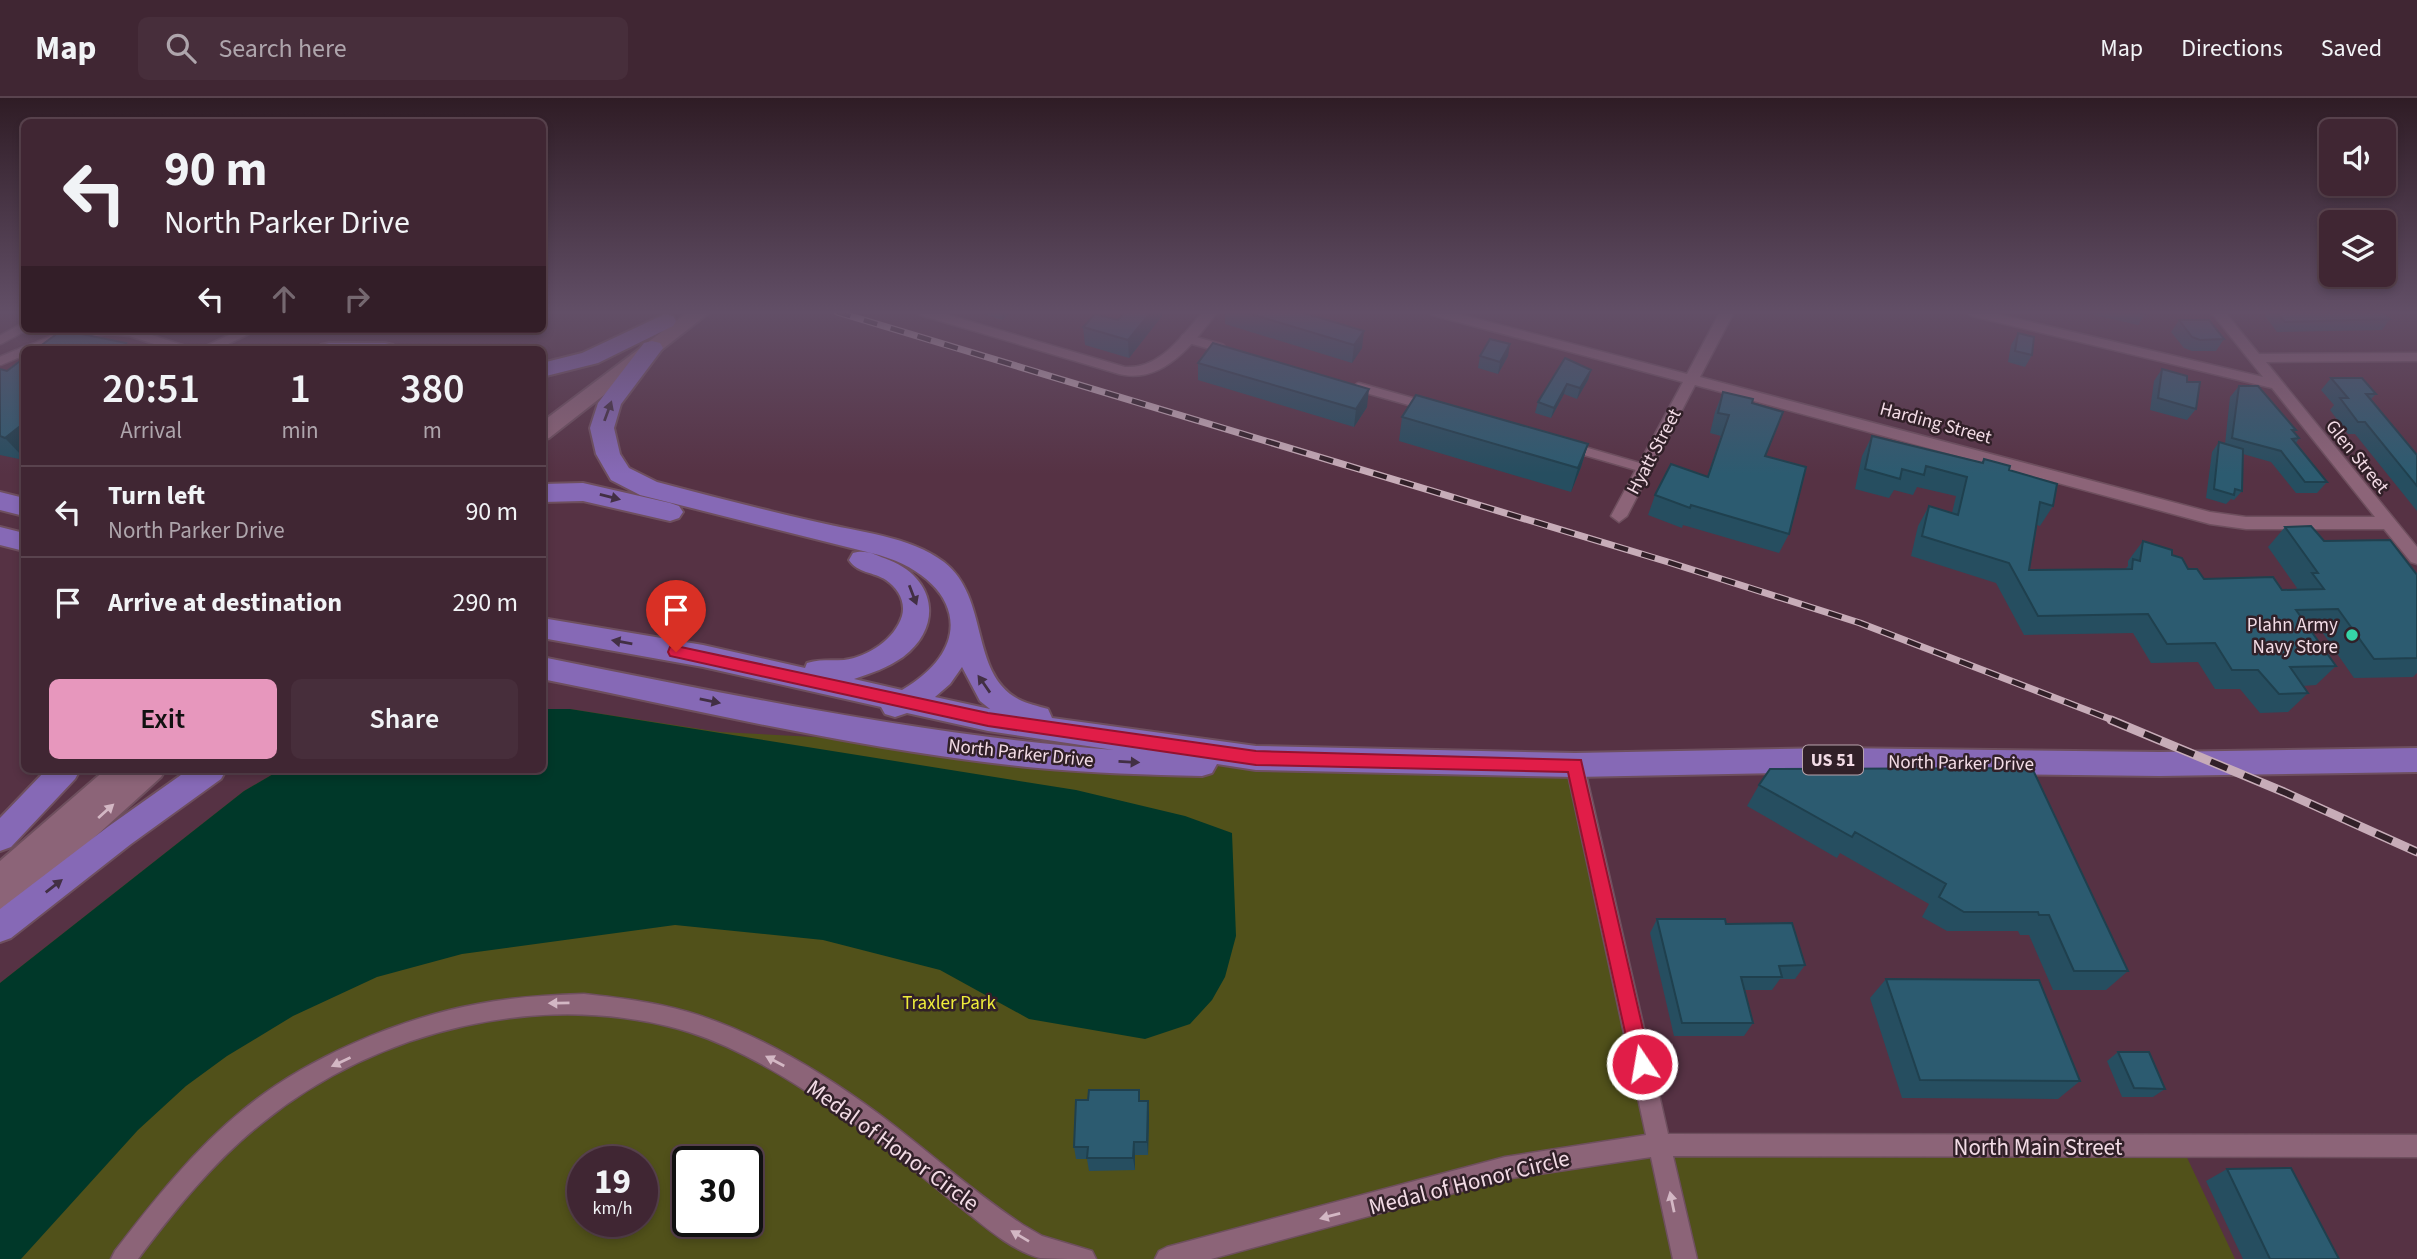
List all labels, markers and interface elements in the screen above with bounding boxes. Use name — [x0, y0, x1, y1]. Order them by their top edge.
search box — [138, 17, 628, 80]
text: Map — [35, 25, 96, 72]
icon: search — [162, 29, 200, 67]
text: Search here — [218, 30, 347, 67]
text: Map — [2100, 31, 2143, 66]
text: Directions — [2181, 31, 2283, 66]
text: Saved — [2321, 31, 2382, 66]
map controls — [2319, 119, 2396, 287]
button: sound — [2319, 119, 2396, 196]
text: 90 m — [164, 135, 268, 205]
icon: left — [49, 147, 140, 238]
text: North Parker Drive — [164, 200, 410, 246]
button: layers — [2319, 210, 2396, 287]
icon: left — [192, 280, 230, 318]
icon: ahead — [265, 280, 303, 318]
icon: right — [338, 280, 376, 318]
text: 20:51 — [102, 359, 200, 419]
text: 1 — [289, 359, 311, 419]
text: 380 — [400, 359, 465, 419]
street label: Harding Street — [1877, 396, 1995, 452]
one-way arrow — [603, 400, 614, 421]
street label: Hyatt Street — [1620, 403, 1689, 500]
text: Arrival — [120, 414, 182, 447]
text: min — [281, 414, 319, 447]
text: m — [423, 414, 442, 447]
street label: Glen Street — [2319, 414, 2395, 500]
text: Turn left — [108, 477, 205, 514]
one-way arrow — [599, 492, 621, 503]
icon: left — [49, 493, 87, 531]
text: 90 m — [465, 493, 518, 530]
text: North Parker Drive — [108, 514, 285, 547]
pin — [646, 580, 706, 652]
icon: arrive — [49, 584, 87, 622]
text: Arrive at destination — [108, 584, 342, 621]
text: 290 m — [452, 584, 518, 621]
one-way arrow — [908, 585, 919, 606]
icon: arrive — [657, 591, 695, 629]
place label: Plahn Army Navy Store — [2247, 612, 2338, 661]
marker: Plahn Army Navy Store — [2344, 627, 2360, 643]
one-way arrow — [611, 636, 633, 647]
one-way arrow — [977, 674, 991, 693]
button: Exit — [49, 679, 277, 759]
button: Share — [291, 679, 518, 759]
one-way arrow — [699, 696, 721, 707]
street label: North Parker Drive — [947, 732, 1095, 775]
road number: US 51 — [1803, 746, 1863, 774]
street label: North Parker Drive — [1888, 749, 2034, 778]
one-way arrow — [1118, 757, 1140, 768]
one-way arrow — [97, 803, 115, 819]
one-way arrow — [44, 879, 62, 894]
park label: Traxler Park — [902, 990, 996, 1017]
one-way arrow — [547, 997, 569, 1009]
position arrow — [1605, 1027, 1679, 1101]
one-way arrow — [330, 1056, 351, 1067]
one-way arrow — [765, 1056, 785, 1068]
street label: Medal of Honor Circle — [800, 1071, 986, 1219]
street label: North Main Street — [1954, 1131, 2123, 1164]
street label: Medal of Honor Circle — [1365, 1142, 1573, 1223]
speed limit sign: 30 — [672, 1146, 763, 1237]
text: 19 — [594, 1157, 631, 1207]
one-way arrow — [1666, 1191, 1677, 1213]
text: km/h — [593, 1196, 632, 1221]
one-way arrow — [1319, 1211, 1341, 1222]
one-way arrow — [1011, 1229, 1030, 1242]

